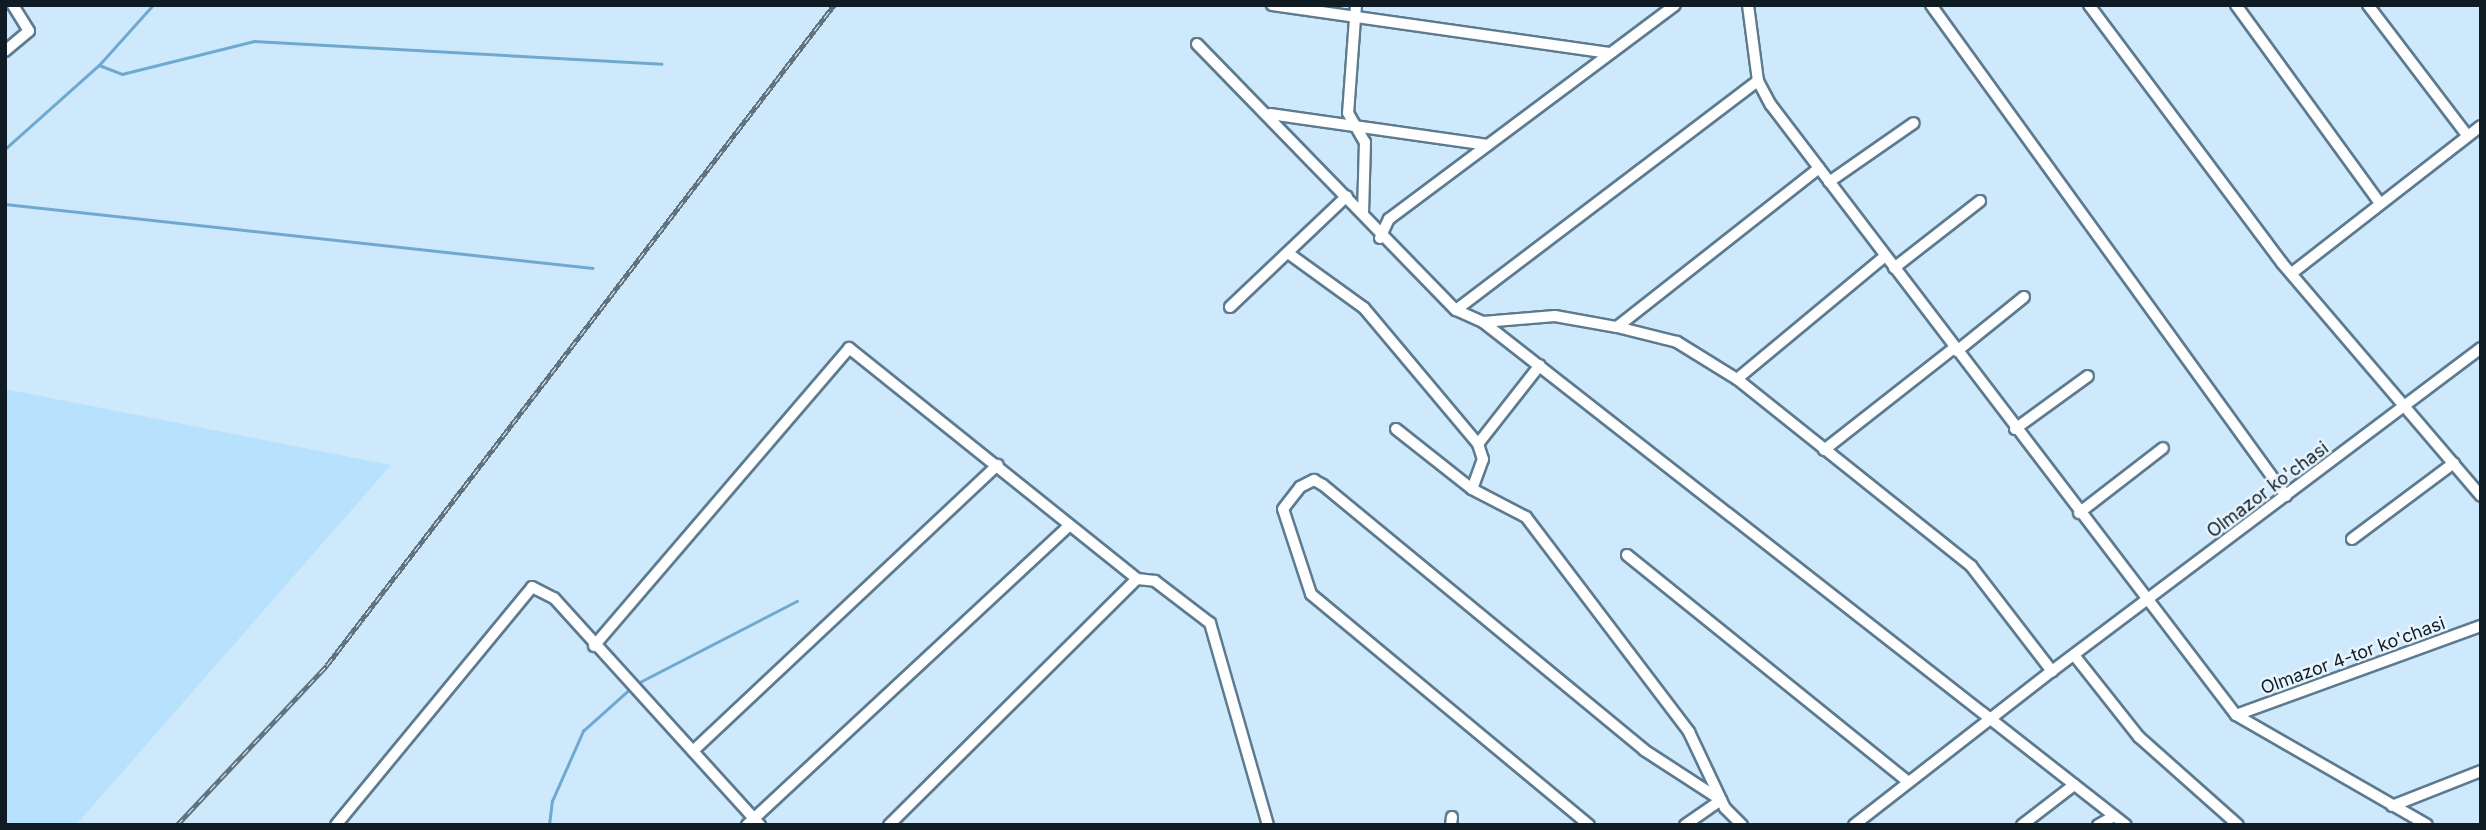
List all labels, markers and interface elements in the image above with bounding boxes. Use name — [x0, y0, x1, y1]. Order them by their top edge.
street label: Olmazor ko'chasi — [2203, 437, 2333, 543]
street label: Olmazor 4-tor ko'chasi — [2258, 613, 2448, 699]

